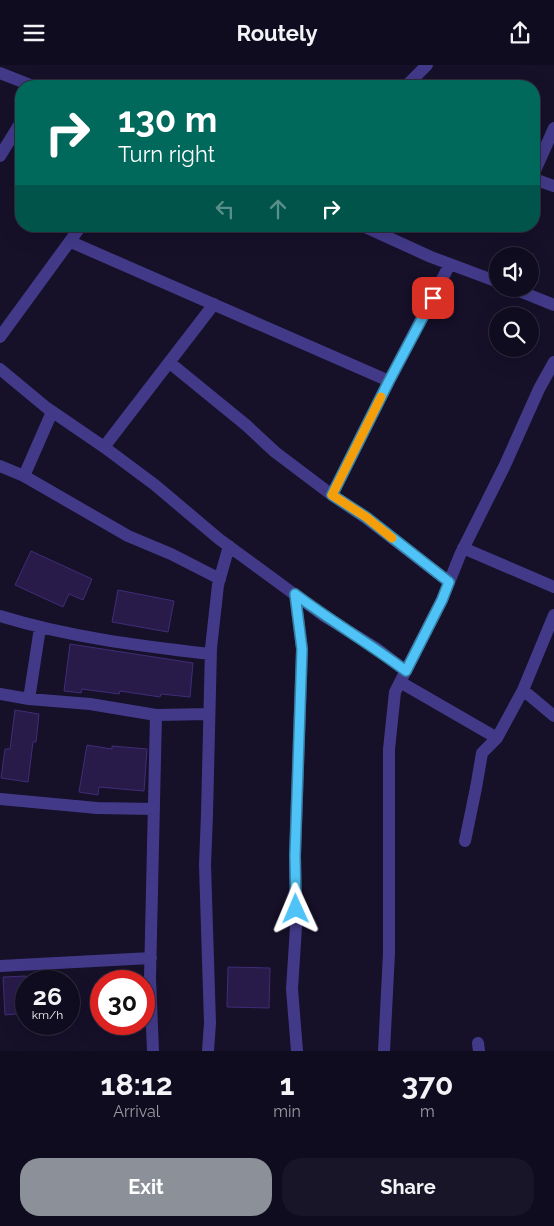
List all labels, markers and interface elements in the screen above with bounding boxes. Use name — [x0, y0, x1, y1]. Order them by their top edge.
icon: menu — [20, 19, 48, 47]
icon: share — [506, 19, 534, 47]
text: Routely — [236, 20, 318, 46]
text: 130 m — [118, 99, 217, 140]
icon: right — [35, 100, 100, 165]
text: Turn right — [118, 141, 215, 167]
icon: left — [211, 195, 239, 223]
icon: ahead — [264, 195, 292, 223]
icon: right — [317, 195, 345, 223]
map controls — [489, 247, 539, 357]
button: sound — [489, 247, 539, 297]
pin — [412, 277, 454, 319]
icon: arrive — [419, 284, 447, 312]
button: search — [489, 307, 539, 357]
position arrow — [269, 882, 321, 934]
speed limit sign: 30 — [90, 970, 155, 1035]
text: 26 — [33, 981, 62, 1011]
text: km/h — [32, 1008, 63, 1022]
text: 18:12 — [101, 1067, 173, 1102]
text: 1 — [280, 1067, 294, 1102]
text: 370 — [401, 1067, 453, 1102]
text: Arrival — [113, 1102, 160, 1121]
text: min — [273, 1102, 301, 1121]
text: m — [420, 1102, 435, 1121]
button: Exit — [20, 1158, 272, 1216]
button: Share — [282, 1158, 534, 1216]

